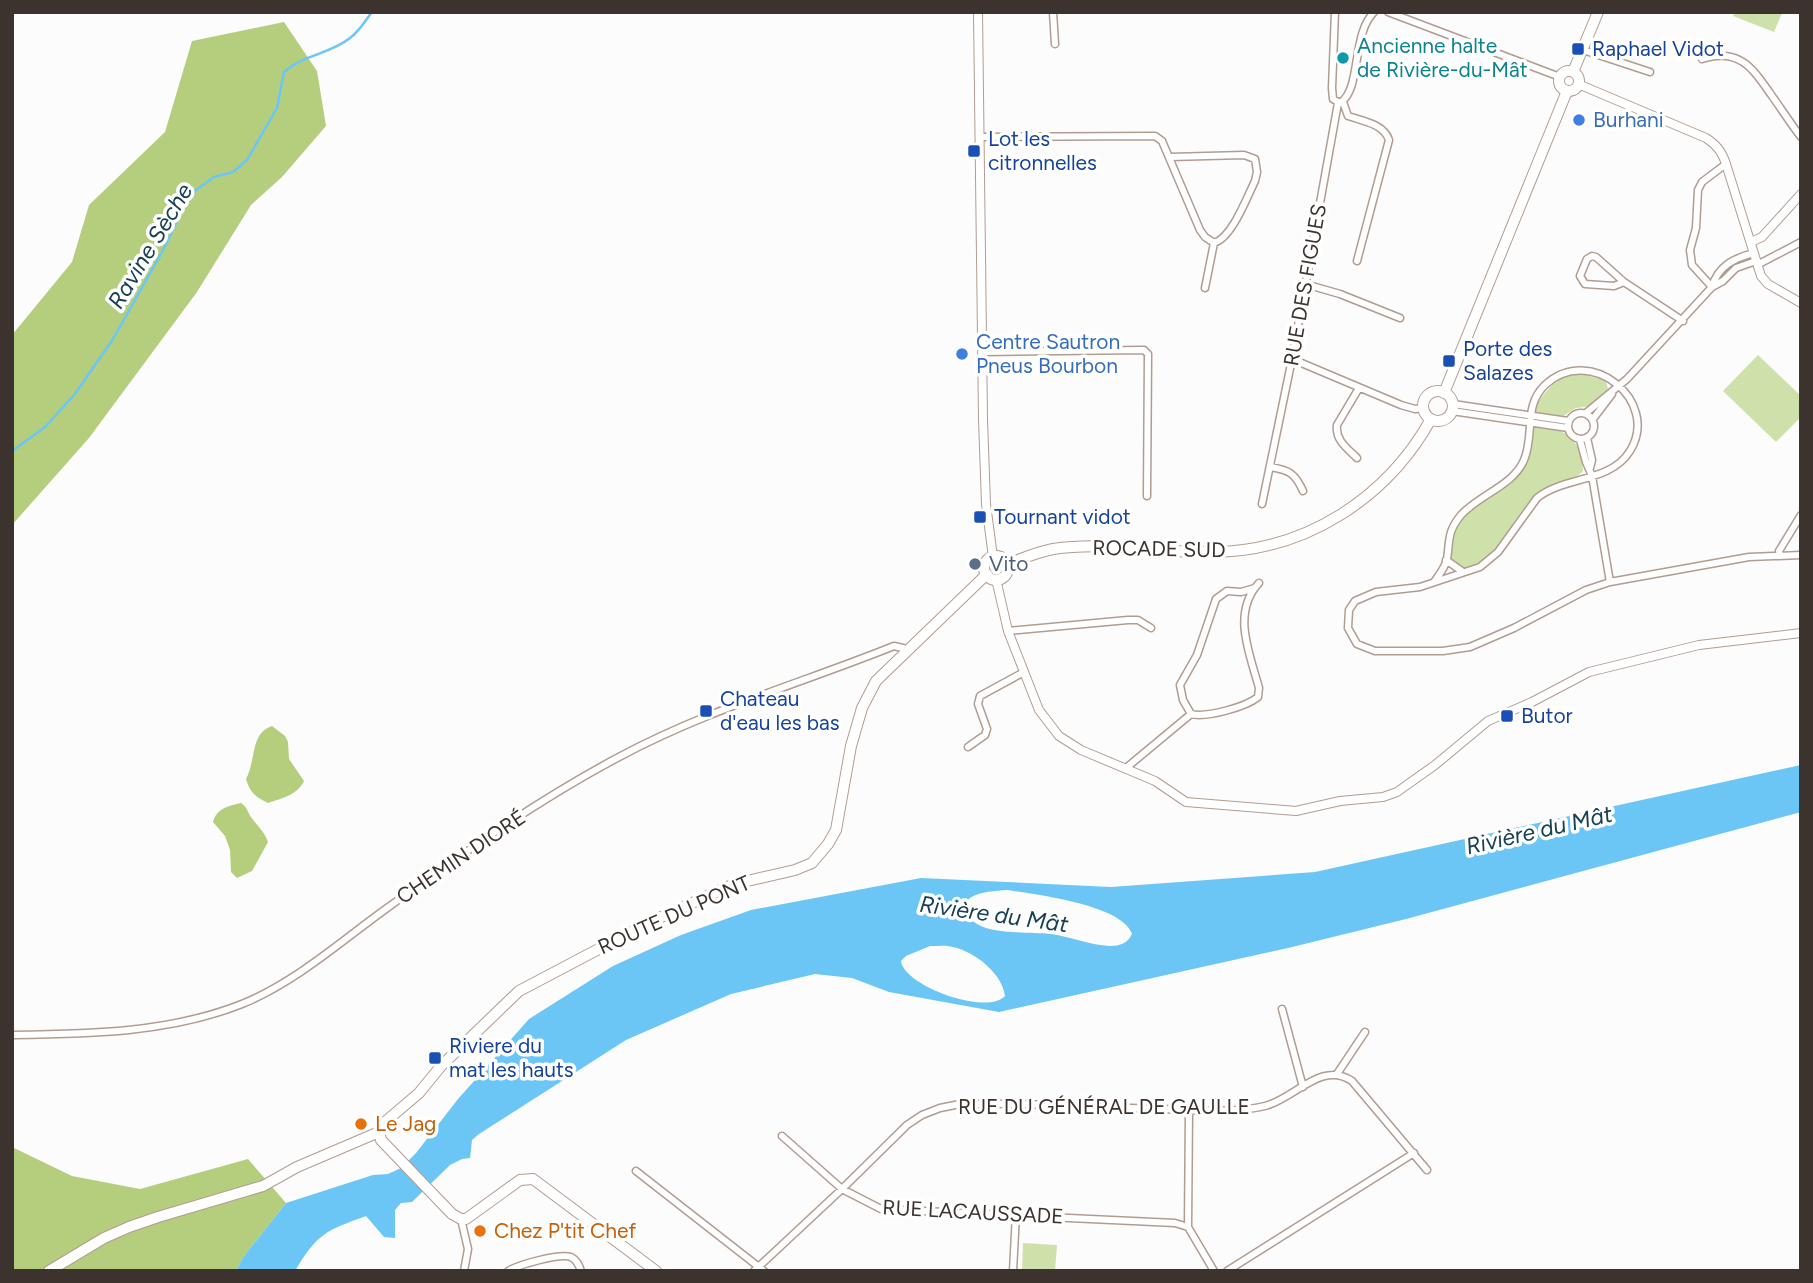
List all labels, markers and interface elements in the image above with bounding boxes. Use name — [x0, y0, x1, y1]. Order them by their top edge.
place label: Ancienne halte de Rivière-du-Mât — [1357, 33, 1528, 82]
place label: Raphael Vidot — [1592, 36, 1724, 61]
marker: Raphael Vidot — [1570, 41, 1586, 57]
marker: Ancienne halte de Rivière-du-Mât — [1335, 50, 1351, 66]
place label: Burhani — [1593, 107, 1664, 132]
marker: Burhani — [1571, 112, 1587, 128]
place label: Lot les citronnelles — [988, 126, 1097, 175]
marker: Lot les citronnelles — [966, 143, 982, 159]
water label: Ravine Sèche — [102, 178, 199, 314]
street label: RUE DES FIGUES — [1278, 202, 1331, 368]
place label: Centre Sautron Pneus Bourbon — [976, 329, 1120, 378]
place label: Porte des Salazes — [1463, 336, 1552, 385]
marker: Centre Sautron Pneus Bourbon — [954, 346, 970, 362]
marker: Porte des Salazes — [1441, 353, 1457, 369]
place label: Tournant vidot — [994, 504, 1131, 529]
marker: Tournant vidot — [972, 509, 988, 525]
street label: ROCADE SUD — [1092, 535, 1226, 562]
place label: Vito — [989, 551, 1029, 576]
marker: Vito — [967, 556, 983, 572]
place label: Chateau d'eau les bas — [720, 686, 839, 735]
marker: Chateau d'eau les bas — [698, 703, 714, 719]
place label: Butor — [1521, 703, 1573, 728]
marker: Butor — [1499, 708, 1515, 724]
water label: Rivière du Mât — [1463, 800, 1615, 860]
street label: CHEMIN DIORÉ — [391, 804, 530, 909]
street label: ROUTE DU PONT — [594, 870, 754, 959]
water label: Rivière du Mât — [918, 890, 1070, 938]
place label: Riviere du mat les hauts — [449, 1033, 574, 1082]
marker: Riviere du mat les hauts — [427, 1050, 443, 1066]
street label: RUE DU GÉNÉRAL DE GAULLE — [958, 1094, 1250, 1119]
place label: Le Jag — [375, 1111, 436, 1136]
marker: Le Jag — [353, 1116, 369, 1132]
street label: RUE LACAUSSADE — [882, 1194, 1064, 1229]
place label: Chez P'tit Chef — [494, 1218, 636, 1243]
marker: Chez P'tit Chef — [472, 1223, 488, 1239]

